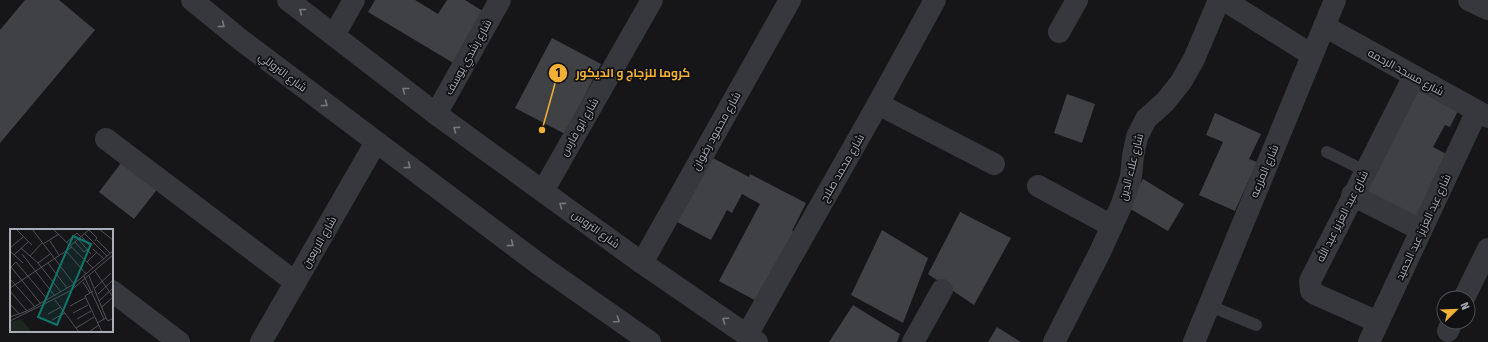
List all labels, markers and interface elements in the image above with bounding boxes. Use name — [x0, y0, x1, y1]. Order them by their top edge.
one-way arrow — [300, 9, 307, 16]
street label: شارع رشدي يوسف — [442, 17, 496, 98]
one-way arrow — [217, 20, 225, 27]
street label: شارع مسجد الرحمه — [1365, 46, 1446, 100]
street label: شارع التروللي — [255, 50, 309, 96]
callout: كروما للزجاج و الديكور — [548, 61, 699, 85]
text: 1 — [555, 66, 561, 80]
text: كروما للزجاج و الديكور — [575, 66, 690, 82]
one-way arrow — [403, 88, 410, 95]
street label: شارع محمود رضوان — [689, 90, 744, 173]
street label: شارع ابو فارس — [558, 96, 602, 159]
one-way arrow — [321, 99, 328, 106]
one-way arrow — [454, 126, 461, 133]
street label: شارع محمد صلاح — [818, 132, 868, 205]
street label: شارع علاء الدين — [1117, 132, 1147, 202]
street label: شارع المزرعه — [1247, 143, 1282, 200]
one-way arrow — [403, 161, 410, 168]
street label: شارع عبد العزيز عبد الله — [1312, 167, 1372, 265]
street label: شارع عبد العزيز عبد الحميد — [1393, 172, 1455, 283]
one-way arrow — [559, 202, 566, 210]
street label: شارع التروس — [569, 208, 622, 252]
street label: شارع الاربعين — [299, 214, 340, 271]
inset map — [10, 229, 113, 332]
one-way arrow — [507, 239, 514, 246]
north arrow — [1436, 290, 1476, 330]
text: N — [1457, 301, 1472, 312]
one-way arrow — [613, 315, 620, 323]
one-way arrow — [722, 317, 729, 325]

